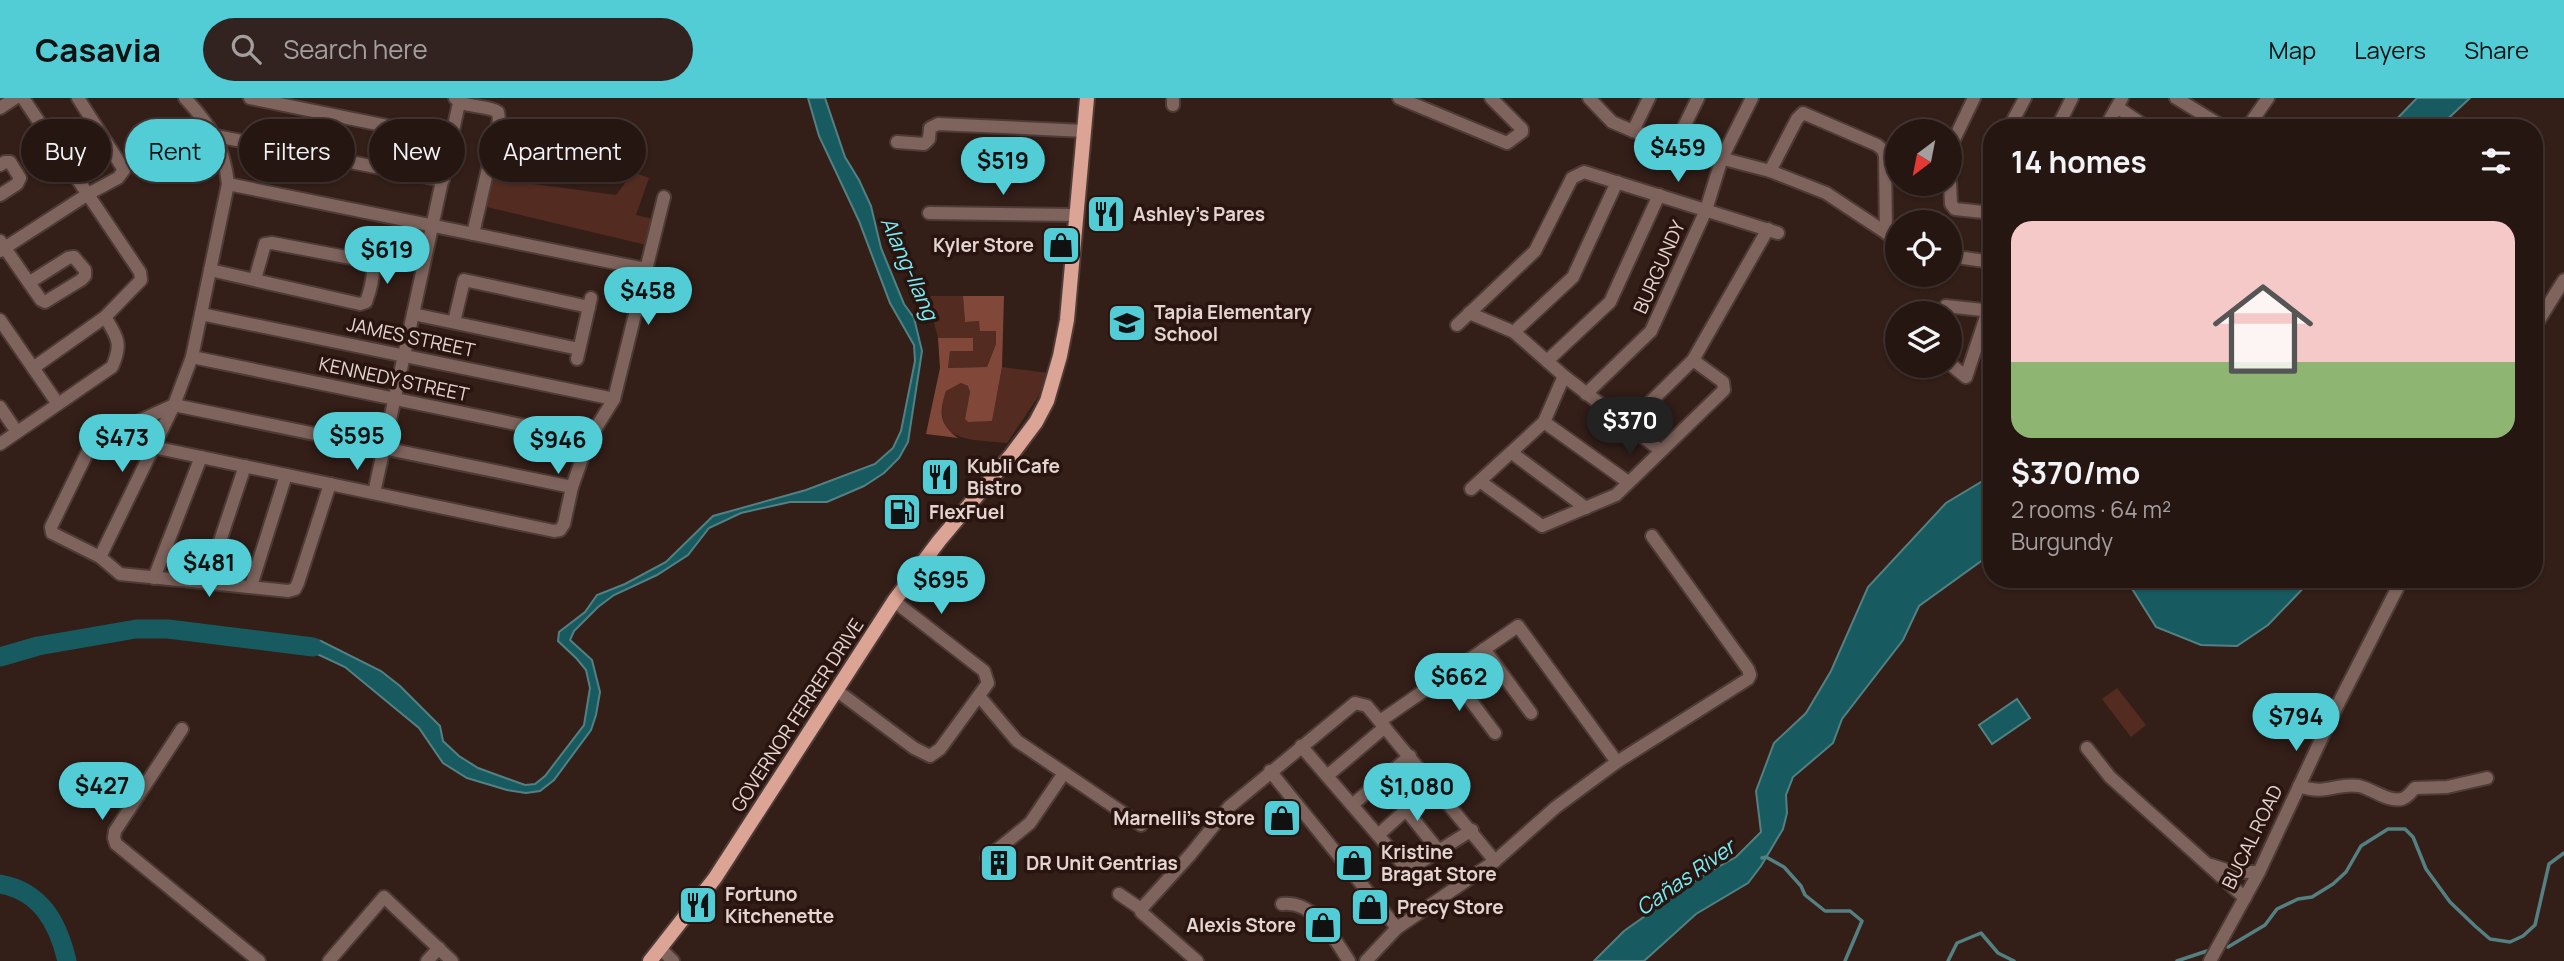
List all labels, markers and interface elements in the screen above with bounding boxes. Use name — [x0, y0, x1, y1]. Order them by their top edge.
search box — [203, 18, 693, 81]
text: Casavia — [35, 27, 161, 72]
icon: search — [227, 30, 265, 68]
text: Search here — [283, 31, 428, 67]
text: Map — [2269, 33, 2316, 66]
text: Layers — [2354, 33, 2426, 66]
text: Share — [2464, 33, 2529, 66]
chip: Buy — [21, 119, 111, 182]
chip: Rent — [125, 119, 225, 182]
chip: Filters — [239, 119, 355, 182]
chip: New — [369, 119, 465, 182]
chip: Apartment — [479, 119, 646, 182]
north arrow — [1885, 119, 1962, 196]
map controls — [1885, 119, 1962, 378]
pin: $459 — [1637, 125, 1719, 184]
text: $459 — [1650, 131, 1706, 163]
pin: $519 — [962, 138, 1044, 197]
text: 14 homes — [2011, 141, 2147, 182]
icon: filters — [2477, 142, 2515, 180]
text: $519 — [977, 144, 1029, 176]
restaurant icon: Ashley's Pares — [1085, 193, 1127, 235]
place label: Ashley's Pares — [1133, 201, 1265, 227]
button: locate — [1885, 210, 1962, 287]
water label: Alang-Ilang — [875, 212, 946, 325]
street label: BURGUNDY — [1627, 216, 1691, 318]
shop icon: Kyler Store — [1040, 224, 1082, 266]
pin: $619 — [346, 226, 428, 286]
place label: Kyler Store — [933, 232, 1034, 258]
text: $619 — [361, 233, 413, 265]
icon: home — [2200, 266, 2326, 392]
pin: $458 — [607, 268, 689, 327]
text: $458 — [620, 274, 676, 306]
place label: Tapia Elementary School — [1154, 299, 1312, 347]
button: layers — [1885, 301, 1962, 378]
school or university icon: Tapia Elementary School — [1106, 302, 1148, 344]
street label: JAMES STREET — [345, 311, 478, 363]
street label: KENNEDY STREET — [317, 350, 472, 408]
pin: $370 — [1589, 398, 1671, 457]
text: $370 — [1602, 404, 1658, 436]
pin: $595 — [316, 412, 398, 472]
pin: $473 — [81, 414, 163, 474]
pin: $946 — [517, 416, 599, 476]
text: $595 — [329, 419, 385, 451]
text: $473 — [95, 421, 149, 453]
text: $946 — [529, 423, 587, 455]
text: $370/mo — [2011, 452, 2140, 493]
place label: Kubli Cafe Bistro — [967, 453, 1060, 501]
restaurant icon: Kubli Cafe Bistro — [919, 456, 961, 498]
fuel station icon: FlexFuel — [881, 491, 923, 533]
text: 2 rooms · 64 m² — [2011, 493, 2171, 525]
place label: FlexFuel — [929, 499, 1004, 525]
text: Burgundy — [2011, 525, 2113, 557]
pin: $481 — [168, 540, 250, 599]
text: $481 — [183, 546, 235, 578]
pin: $695 — [900, 556, 982, 616]
text: $695 — [913, 563, 969, 595]
street label: GOVERNOR FERRER DRIVE — [725, 613, 869, 817]
pin: $662 — [1418, 654, 1500, 713]
text: $662 — [1431, 660, 1487, 692]
pin: $794 — [2255, 694, 2337, 753]
text: $794 — [2268, 700, 2324, 732]
pin: $427 — [61, 762, 143, 822]
pin: $1,080 — [1360, 764, 1474, 823]
text: $427 — [75, 769, 129, 801]
text: $1,080 — [1380, 770, 1454, 802]
street label: BUCAL ROAD — [2216, 781, 2288, 893]
shop icon: Marnelli's Store — [1261, 797, 1303, 839]
place label: Marnelli's Store — [1113, 805, 1255, 831]
water label: Cañas River — [1630, 831, 1742, 921]
place label: Kristine Bragat Store — [1381, 839, 1497, 887]
building icon: DR Unit Gentrias — [978, 842, 1020, 884]
shop icon: Kristine Bragat Store — [1333, 842, 1375, 884]
place label: DR Unit Gentrias — [1026, 850, 1178, 876]
place label: Fortuno Kitchenette — [725, 881, 834, 929]
restaurant icon: Fortuno Kitchenette — [677, 884, 719, 926]
shop icon: Precy Store — [1349, 886, 1391, 928]
place label: Precy Store — [1397, 894, 1504, 920]
shop icon: Alexis Store — [1302, 904, 1344, 946]
place label: Alexis Store — [1186, 912, 1296, 938]

